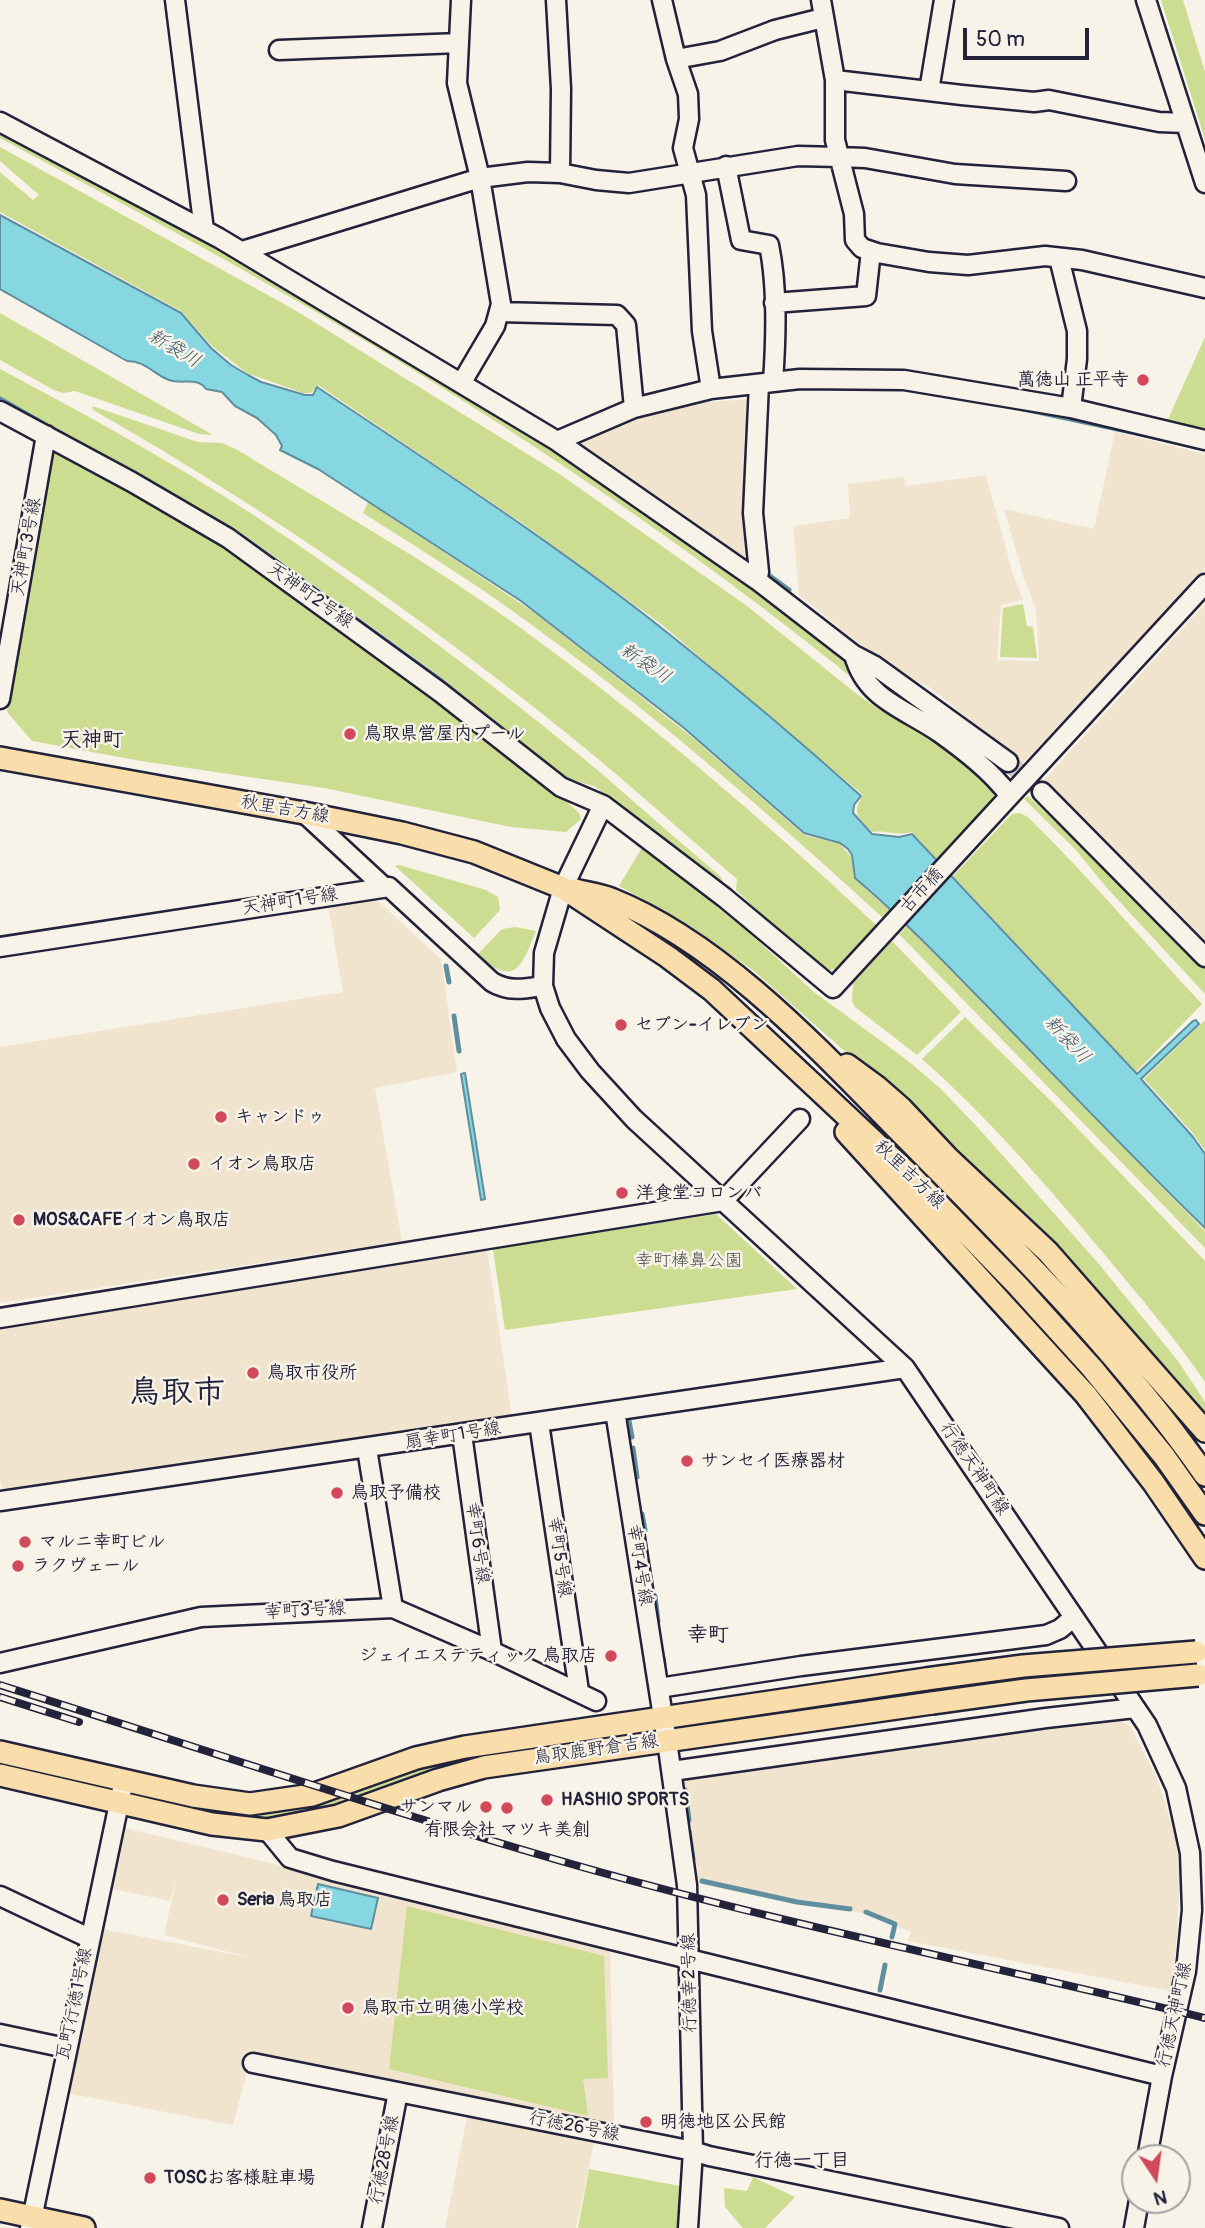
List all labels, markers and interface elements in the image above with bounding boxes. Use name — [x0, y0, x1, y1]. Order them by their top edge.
scale bar — [967, 14, 1093, 58]
text: 50 m — [976, 26, 1025, 53]
water label: 新袋川 — [144, 325, 204, 373]
place label: 萬徳山 正平寺 — [1017, 369, 1129, 391]
marker: 萬徳山 正平寺 — [1135, 372, 1151, 388]
street label: 天神町3号線 — [8, 496, 46, 598]
street label: 天神町2号線 — [263, 558, 357, 634]
water label: 新袋川 — [615, 639, 675, 689]
place label: 鳥取県営屋内プール — [364, 723, 525, 745]
marker: 鳥取県営屋内プール — [342, 726, 358, 742]
district label: 天神町 — [61, 728, 123, 754]
street label: 秋里吉方線 — [239, 792, 331, 828]
street label: 古市橋 — [896, 864, 948, 918]
street label: 天神町1号線 — [240, 884, 340, 920]
water label: 新袋川 — [1039, 1011, 1095, 1069]
place label: セブン-イレブン — [635, 1014, 769, 1036]
marker: セブン-イレブン — [613, 1017, 629, 1033]
place label: キャンドゥ — [235, 1106, 325, 1128]
marker: キャンドゥ — [213, 1109, 229, 1125]
street label: 秋里吉方線 — [869, 1136, 949, 1214]
place label: イオン鳥取店 — [208, 1153, 316, 1175]
marker: イオン鳥取店 — [186, 1156, 202, 1172]
place label: 洋食堂コロンバ — [636, 1182, 762, 1204]
marker: 洋食堂コロンバ — [614, 1185, 630, 1201]
place label: MOS&CAFEイオン鳥取店 — [33, 1209, 230, 1231]
marker: MOS&CAFEイオン鳥取店 — [11, 1212, 27, 1228]
park label: 幸町棒鼻公園 — [635, 1250, 743, 1272]
place label: 鳥取市役所 — [267, 1362, 357, 1384]
marker: 鳥取市役所 — [245, 1365, 261, 1381]
district label: 鳥取市 — [129, 1375, 225, 1413]
street label: 扇幸町1号線 — [403, 1418, 503, 1454]
street label: 行徳天神町線 — [935, 1418, 1013, 1520]
place label: サンセイ医療器材 — [701, 1450, 845, 1472]
marker: サンセイ医療器材 — [679, 1453, 695, 1469]
place label: 鳥取予備校 — [351, 1482, 441, 1504]
marker: 鳥取予備校 — [329, 1485, 345, 1501]
street label: 幸町6号線 — [461, 1501, 493, 1585]
street label: 幸町5号線 — [543, 1515, 575, 1599]
street label: 幸町4号線 — [622, 1523, 656, 1607]
place label: マルニ幸町ビル — [39, 1531, 165, 1553]
marker: マルニ幸町ビル — [17, 1534, 33, 1550]
place label: ラクヴェール — [32, 1555, 139, 1577]
marker: ラクヴェール — [10, 1558, 26, 1574]
street label: 幸町3号線 — [263, 1598, 347, 1624]
district label: 幸町 — [687, 1623, 729, 1649]
place label: ジェイエステティック 鳥取店 — [359, 1645, 597, 1667]
marker: ジェイエステティック 鳥取店 — [603, 1648, 619, 1664]
street label: 鳥取鹿野倉吉線 — [532, 1731, 660, 1769]
place label: HASHIO SPORTS — [561, 1789, 689, 1811]
marker: HASHIO SPORTS — [539, 1792, 555, 1808]
place label: サンマル — [400, 1796, 472, 1818]
marker: サンマル — [478, 1799, 494, 1815]
marker: 有限会社 マツキ美創 — [499, 1800, 515, 1816]
place label: 有限会社 マツキ美創 — [424, 1819, 590, 1841]
place label: Seria 鳥取店 — [237, 1889, 332, 1911]
marker: Seria 鳥取店 — [215, 1892, 231, 1908]
street label: 行徳幸2号線 — [678, 1933, 702, 2033]
street label: 瓦町行徳1号線 — [52, 1945, 98, 2063]
street label: 行徳天神町線 — [1153, 1960, 1197, 2070]
place label: 鳥取市立明徳小学校 — [362, 1997, 524, 2019]
marker: 鳥取市立明徳小学校 — [340, 2000, 356, 2016]
street label: 行徳26号線 — [527, 2108, 621, 2146]
place label: 明徳地区公民館 — [660, 2111, 786, 2133]
street label: 行徳28号線 — [366, 2113, 404, 2207]
marker: 明徳地区公民館 — [638, 2114, 654, 2130]
north arrow — [1121, 2144, 1191, 2214]
district label: 行徳一丁目 — [755, 2150, 849, 2172]
place label: TOSCお客様駐車場 — [164, 2167, 315, 2189]
marker: TOSCお客様駐車場 — [142, 2170, 158, 2186]
text: N — [1151, 2184, 1169, 2211]

